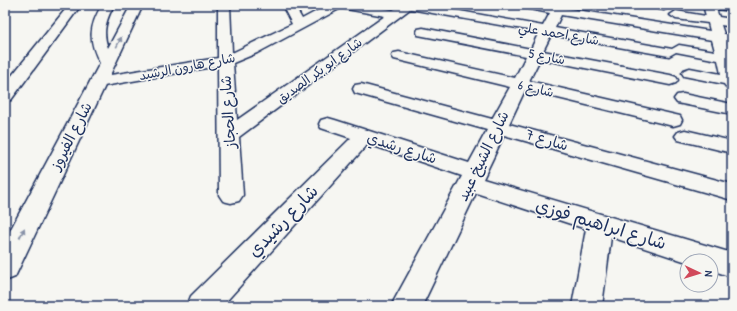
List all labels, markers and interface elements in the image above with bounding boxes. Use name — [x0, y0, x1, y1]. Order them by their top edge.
street label: شارع احمد علي — [517, 17, 601, 52]
street label: شارع ابو بكر الصديق — [273, 33, 366, 108]
one-way arrow — [116, 36, 122, 47]
street label: شارع 5 — [527, 44, 567, 69]
street label: شارع هارون الرشيد — [137, 48, 237, 85]
street label: شارع الحجاز — [214, 75, 241, 150]
street label: شارع 6 — [516, 75, 556, 102]
street label: شارع الفيروز — [44, 98, 97, 174]
street label: شارع الشيخ عبيد — [452, 107, 513, 204]
street label: شارع 7 — [523, 123, 571, 156]
street label: شارع رشدي — [364, 126, 440, 170]
street label: شارع رشيدي — [242, 179, 324, 263]
street label: شارع ابراهيم فوزي — [532, 192, 670, 257]
one-way arrow — [19, 227, 26, 238]
north arrow — [679, 253, 719, 293]
text: N — [702, 270, 716, 277]

